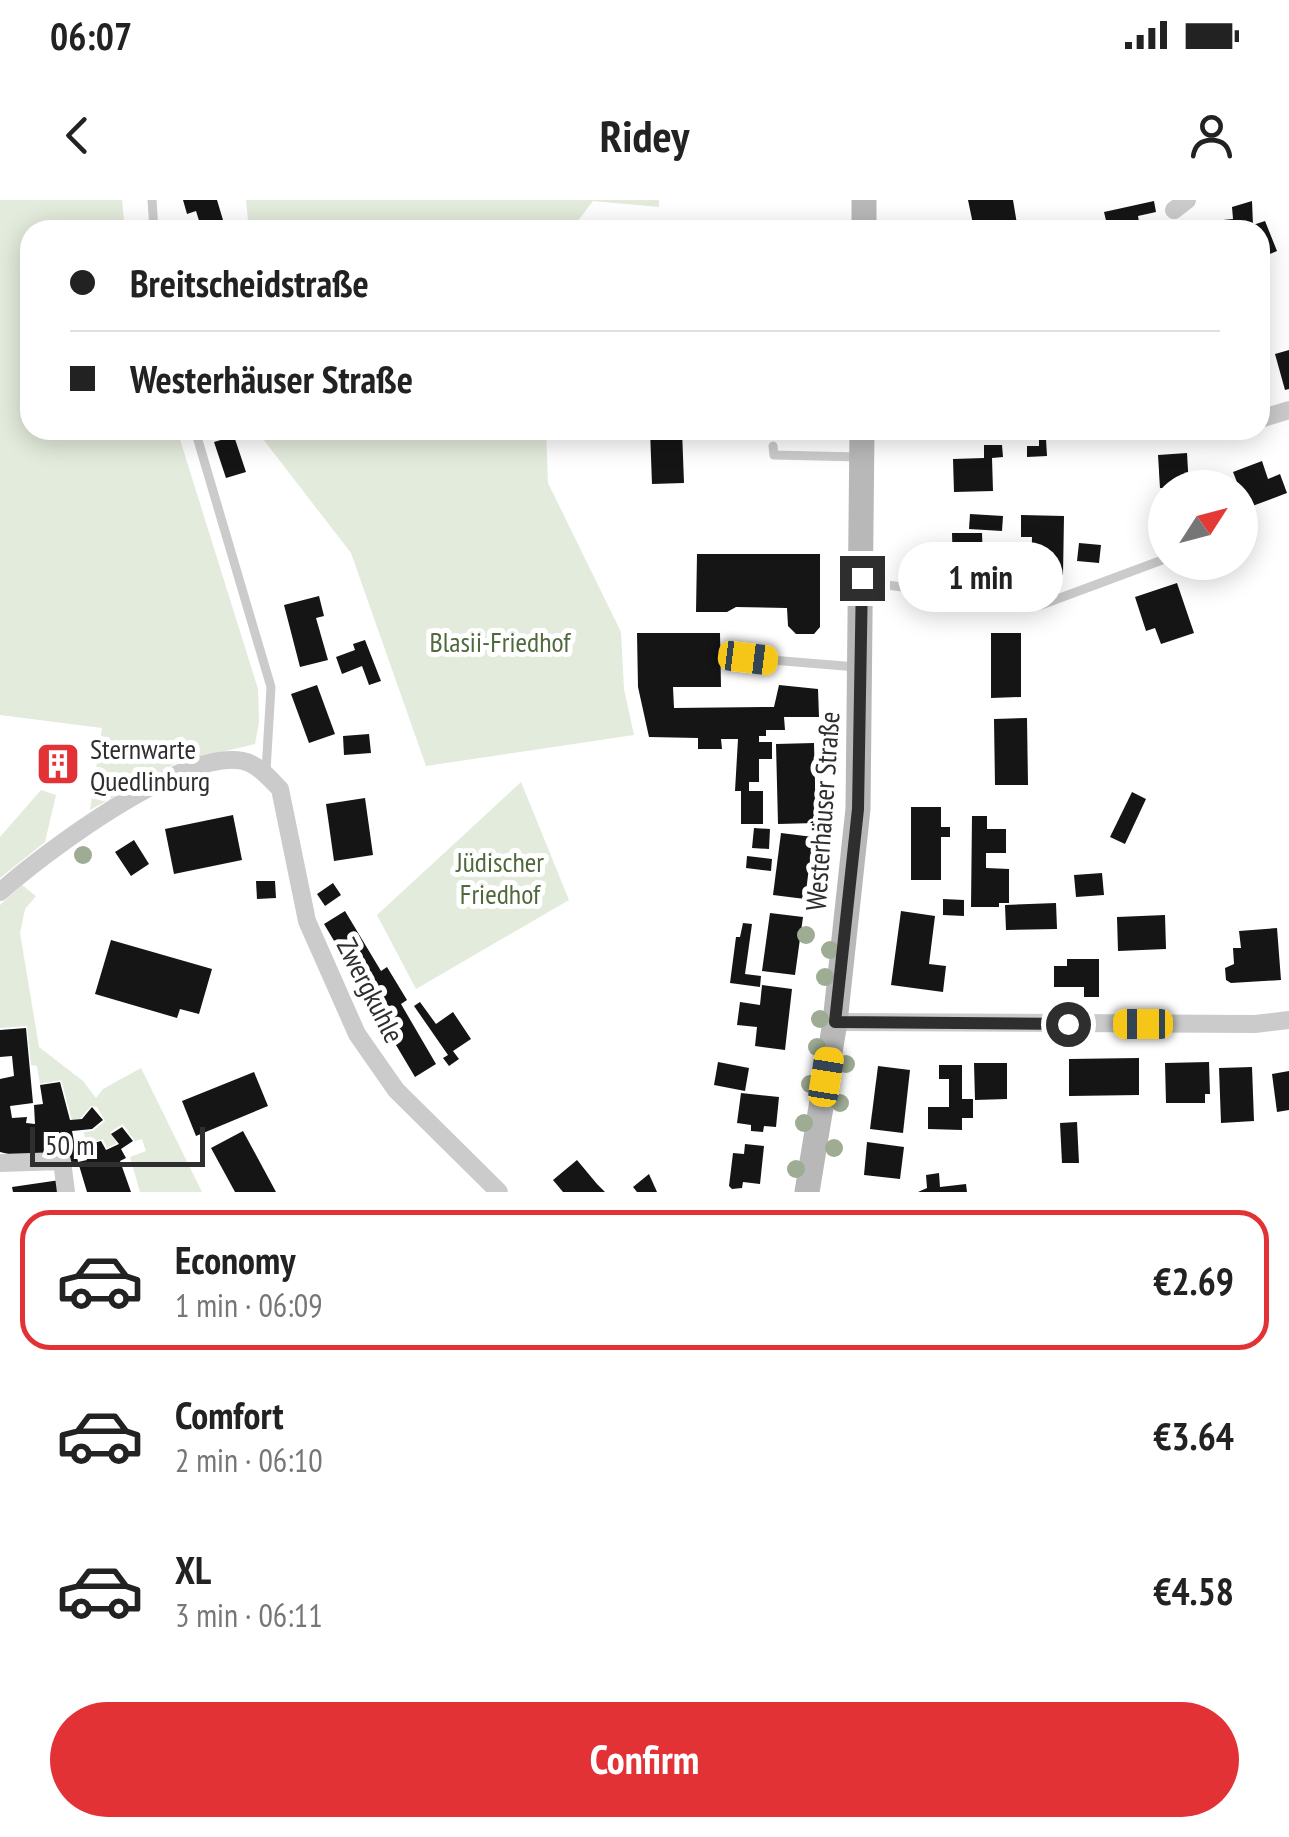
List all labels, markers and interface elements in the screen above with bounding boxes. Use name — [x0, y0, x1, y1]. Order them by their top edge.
text: 06:07 — [50, 11, 132, 60]
text: Ridey — [600, 106, 689, 164]
icon: back — [50, 108, 105, 163]
icon: person — [1184, 108, 1239, 163]
text: Breitscheidstraße — [130, 258, 369, 307]
text: Westerhäuser Straße — [130, 354, 413, 403]
north arrow — [1148, 470, 1258, 580]
map controls — [1148, 470, 1258, 580]
callout: 1 min — [897, 543, 1062, 613]
route end — [840, 556, 885, 601]
text: 1 min — [948, 556, 1013, 598]
park label: Blasii-Friedhof — [429, 623, 572, 660]
car — [716, 639, 780, 677]
street label: Westerhäuser Straße — [797, 710, 847, 912]
place label: Sternwarte Quedlinburg — [90, 730, 210, 799]
building icon: Sternwarte Quedlinburg — [35, 741, 81, 787]
park label: Jüdischer Friedhof — [455, 843, 544, 912]
street label: Zwergkuhle — [329, 931, 413, 1049]
route start — [1046, 1002, 1091, 1047]
car — [1113, 1009, 1173, 1039]
car — [806, 1045, 846, 1109]
scale bar — [30, 1122, 205, 1166]
text: 50 m — [45, 1126, 94, 1163]
icon: car — [55, 1235, 145, 1325]
text: Economy — [175, 1235, 295, 1284]
text: €2.69 — [1153, 1256, 1234, 1305]
text: 1 min · 06:09 — [175, 1284, 323, 1326]
icon: car — [55, 1390, 145, 1480]
text: Comfort — [175, 1390, 284, 1439]
text: €3.64 — [1153, 1411, 1234, 1460]
text: 2 min · 06:10 — [175, 1439, 323, 1481]
icon: car — [55, 1545, 145, 1635]
text: XL — [175, 1545, 211, 1594]
text: €4.58 — [1153, 1566, 1234, 1615]
text: 3 min · 06:11 — [175, 1594, 323, 1636]
button: Confirm — [50, 1702, 1239, 1817]

